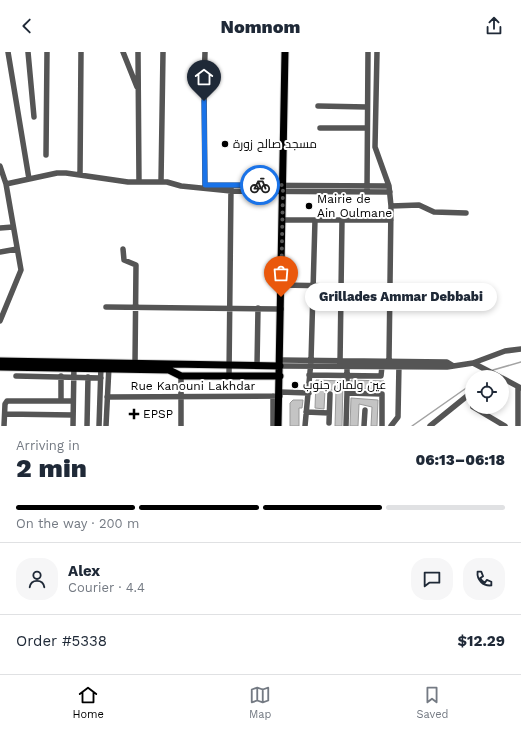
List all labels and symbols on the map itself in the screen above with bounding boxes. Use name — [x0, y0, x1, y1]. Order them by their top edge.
pin — [187, 60, 221, 101]
place label: مسجد صالح زورة — [233, 137, 317, 152]
marker: مسجد صالح زورة — [220, 139, 230, 149]
courier — [240, 165, 280, 205]
place label: Mairie de Ain Oulmane — [317, 192, 392, 220]
marker: Mairie de Ain Oulmane — [304, 201, 314, 211]
pin — [264, 256, 298, 297]
callout: Grillades Ammar Debbabi — [305, 283, 497, 311]
place label: عين ولمان جنوب — [303, 378, 386, 392]
street label: Rue Kanouni Lakhdar — [131, 379, 256, 393]
marker: عين ولمان جنوب — [290, 380, 300, 390]
place label: EPSP — [143, 407, 173, 421]
marker: EPSP — [128, 408, 140, 420]

